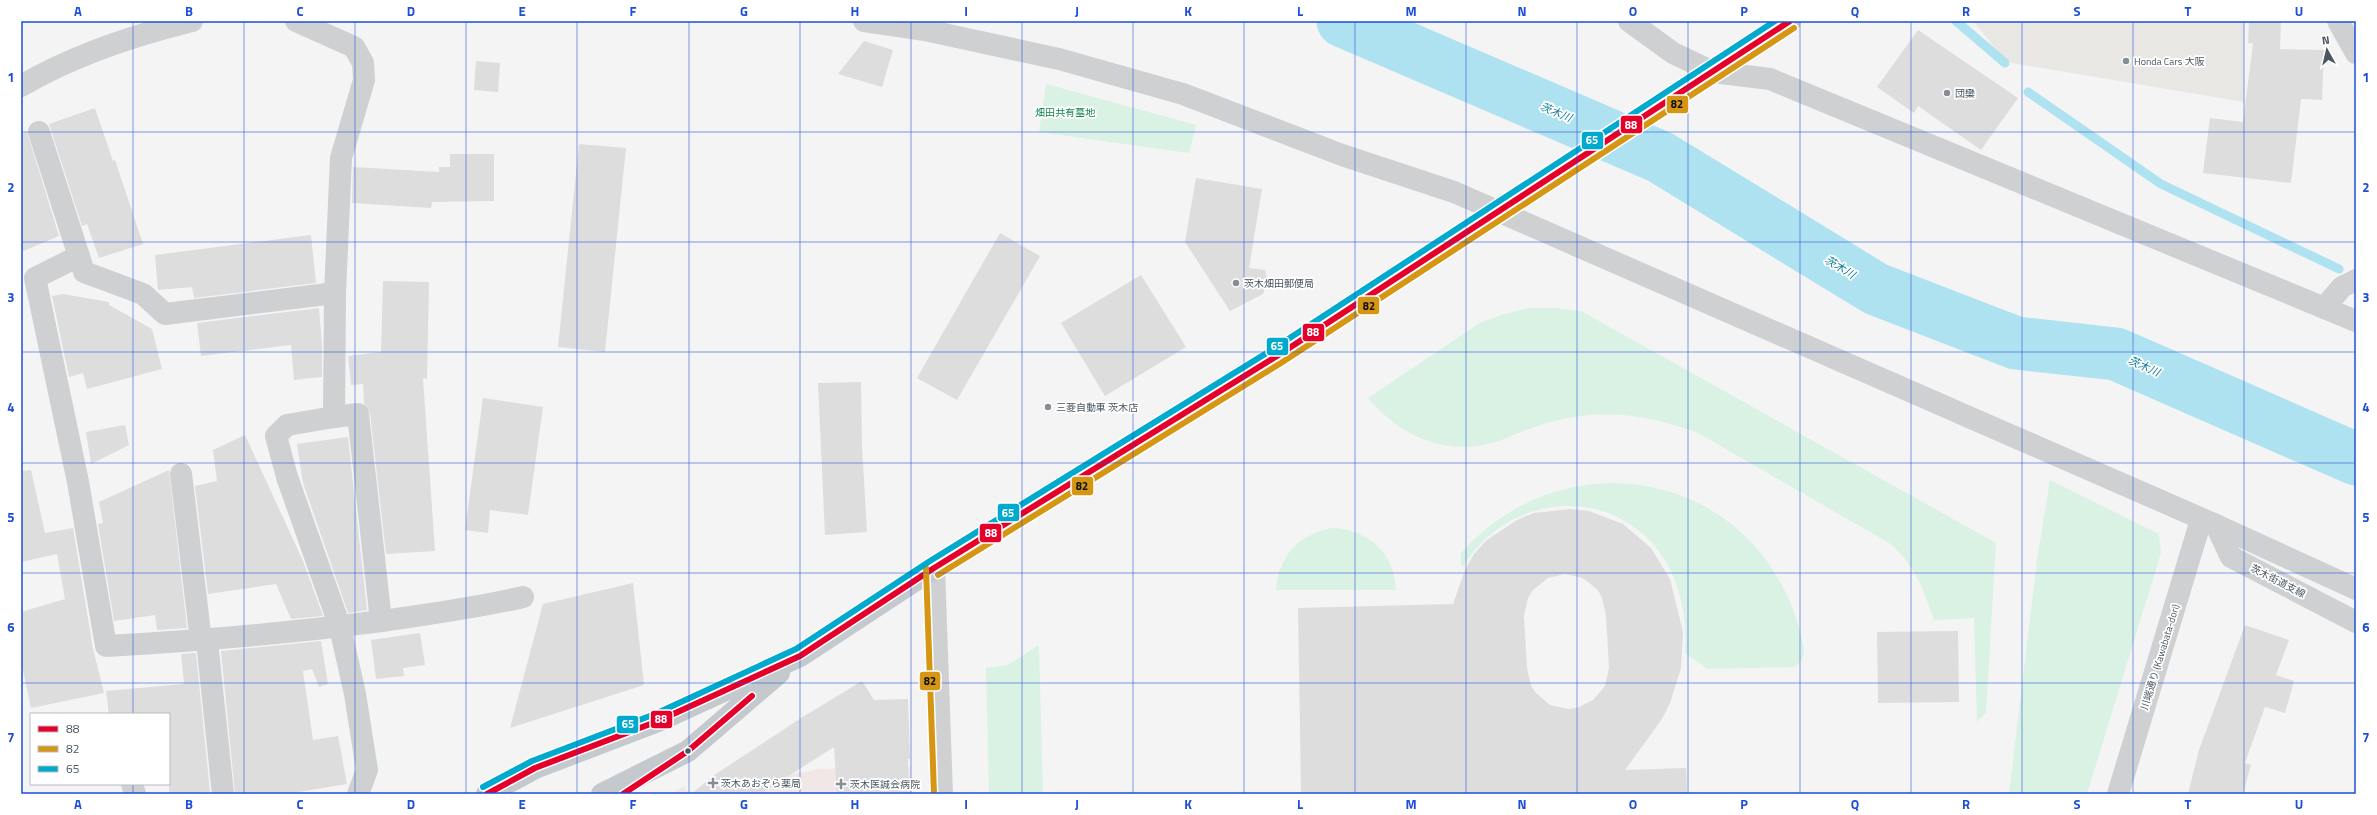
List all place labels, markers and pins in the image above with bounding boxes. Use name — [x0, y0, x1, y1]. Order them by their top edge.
place label: Honda Cars 大阪 — [2134, 54, 2205, 69]
marker: Honda Cars 大阪 — [2121, 56, 2131, 66]
place label: 団欒 — [1955, 86, 1975, 101]
marker: 団欒 — [1942, 88, 1952, 98]
place label: 茨木畑田郵便局 — [1244, 276, 1314, 291]
marker: 茨木畑田郵便局 — [1231, 278, 1241, 288]
place label: 三菱自動車 茨木店 — [1056, 400, 1138, 415]
marker: 三菱自動車 茨木店 — [1043, 402, 1053, 412]
unlabelled marker — [683, 746, 693, 756]
place label: 茨木あおぞら薬局 — [721, 776, 801, 791]
place label: 茨木医誠会病院 — [850, 777, 920, 792]
marker: 茨木あおぞら薬局 — [708, 778, 718, 788]
marker: 茨木医誠会病院 — [835, 778, 847, 790]

